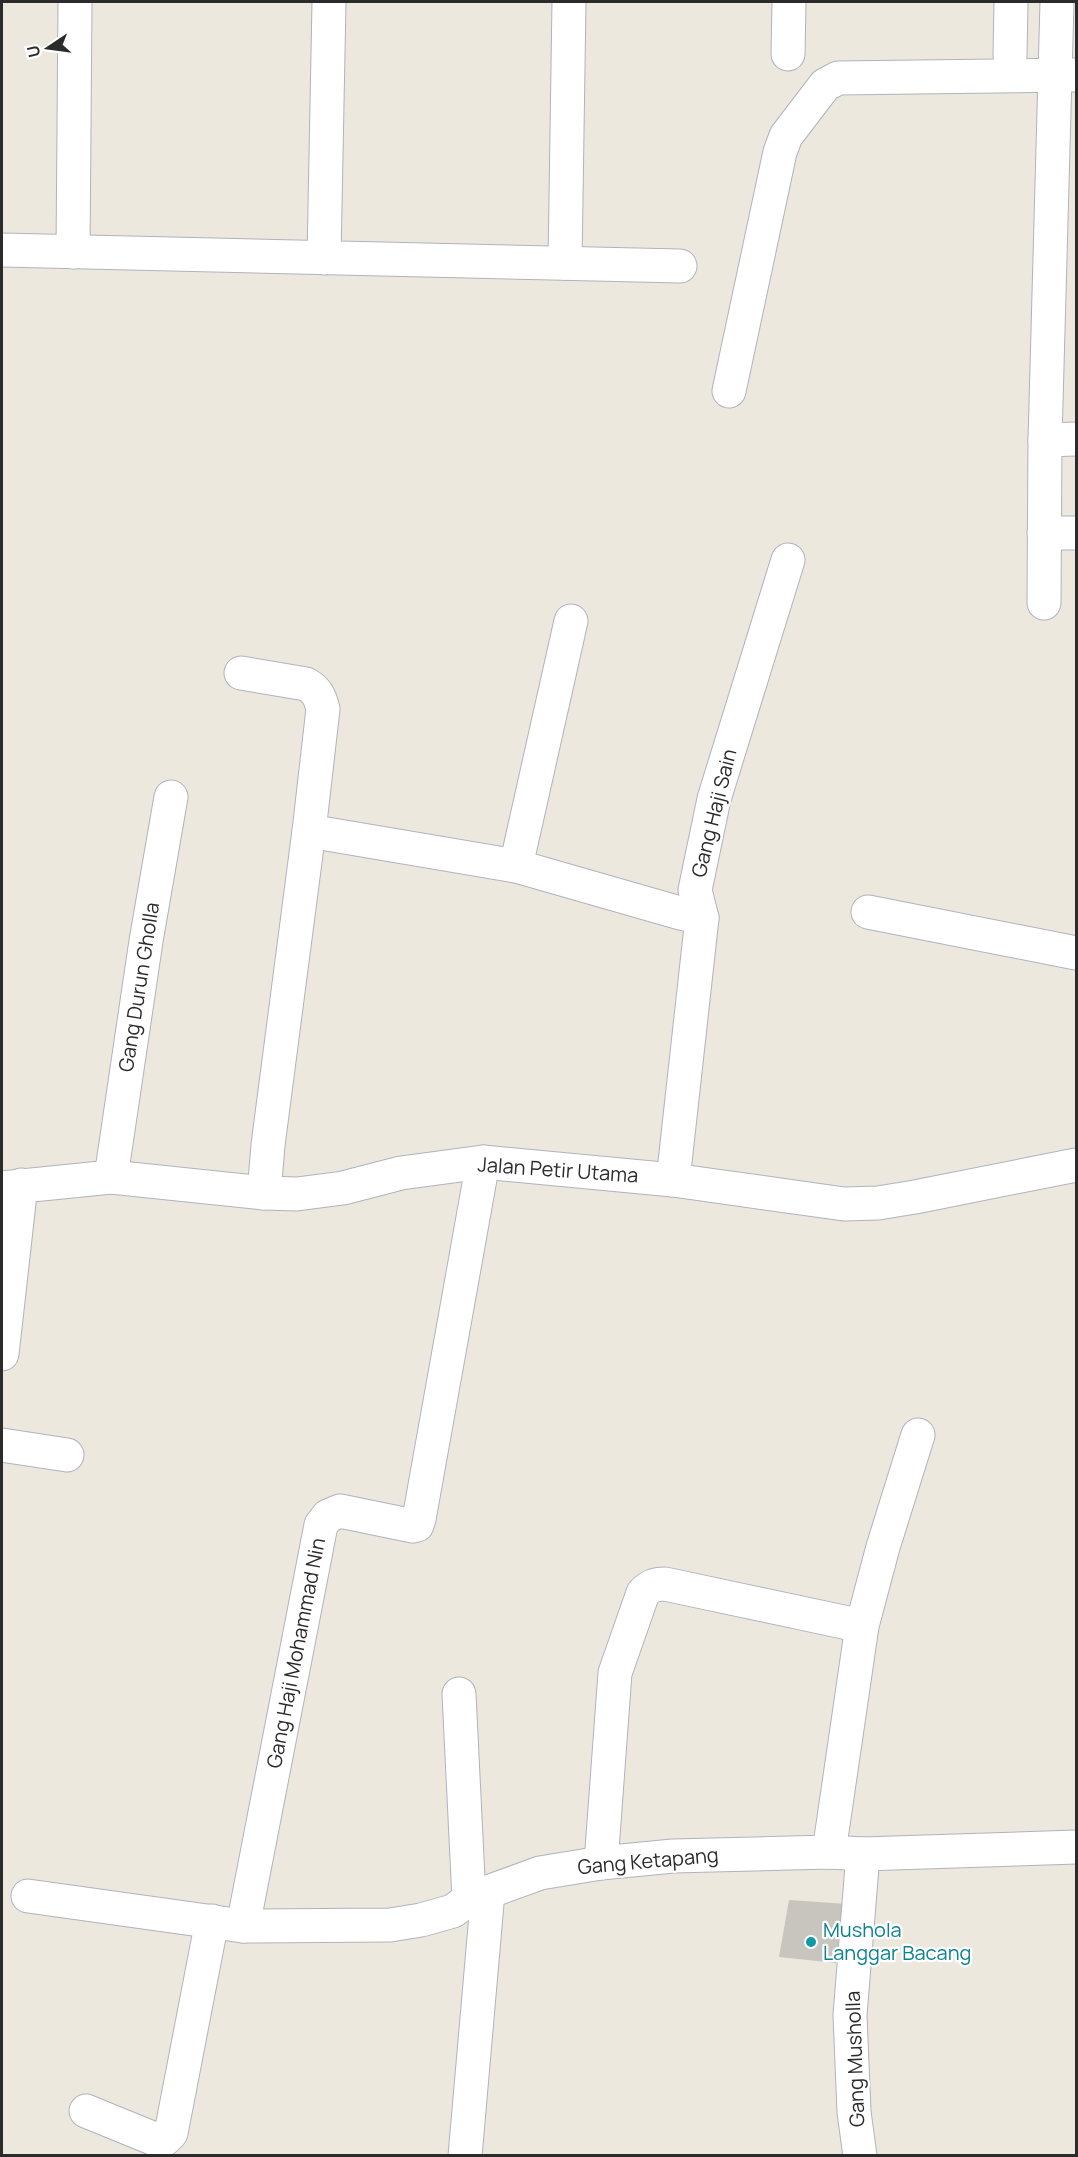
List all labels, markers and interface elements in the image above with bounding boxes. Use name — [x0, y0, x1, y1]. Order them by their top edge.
north arrow — [18, 18, 78, 78]
text: U — [21, 43, 45, 59]
street label: Gang Haji Sain — [685, 746, 743, 880]
street label: Gang Durun Gholla — [112, 900, 165, 1074]
street label: Jalan Petir Utama — [477, 1150, 639, 1189]
street label: Gang Haji Mohammad Nin — [260, 1535, 331, 1770]
street label: Gang Ketapang — [576, 1841, 720, 1880]
place label: Mushola Langgar Bacang — [823, 1916, 971, 1966]
marker: Mushola Langgar Bacang — [804, 1935, 818, 1949]
street label: Gang Musholla — [839, 1990, 870, 2128]

